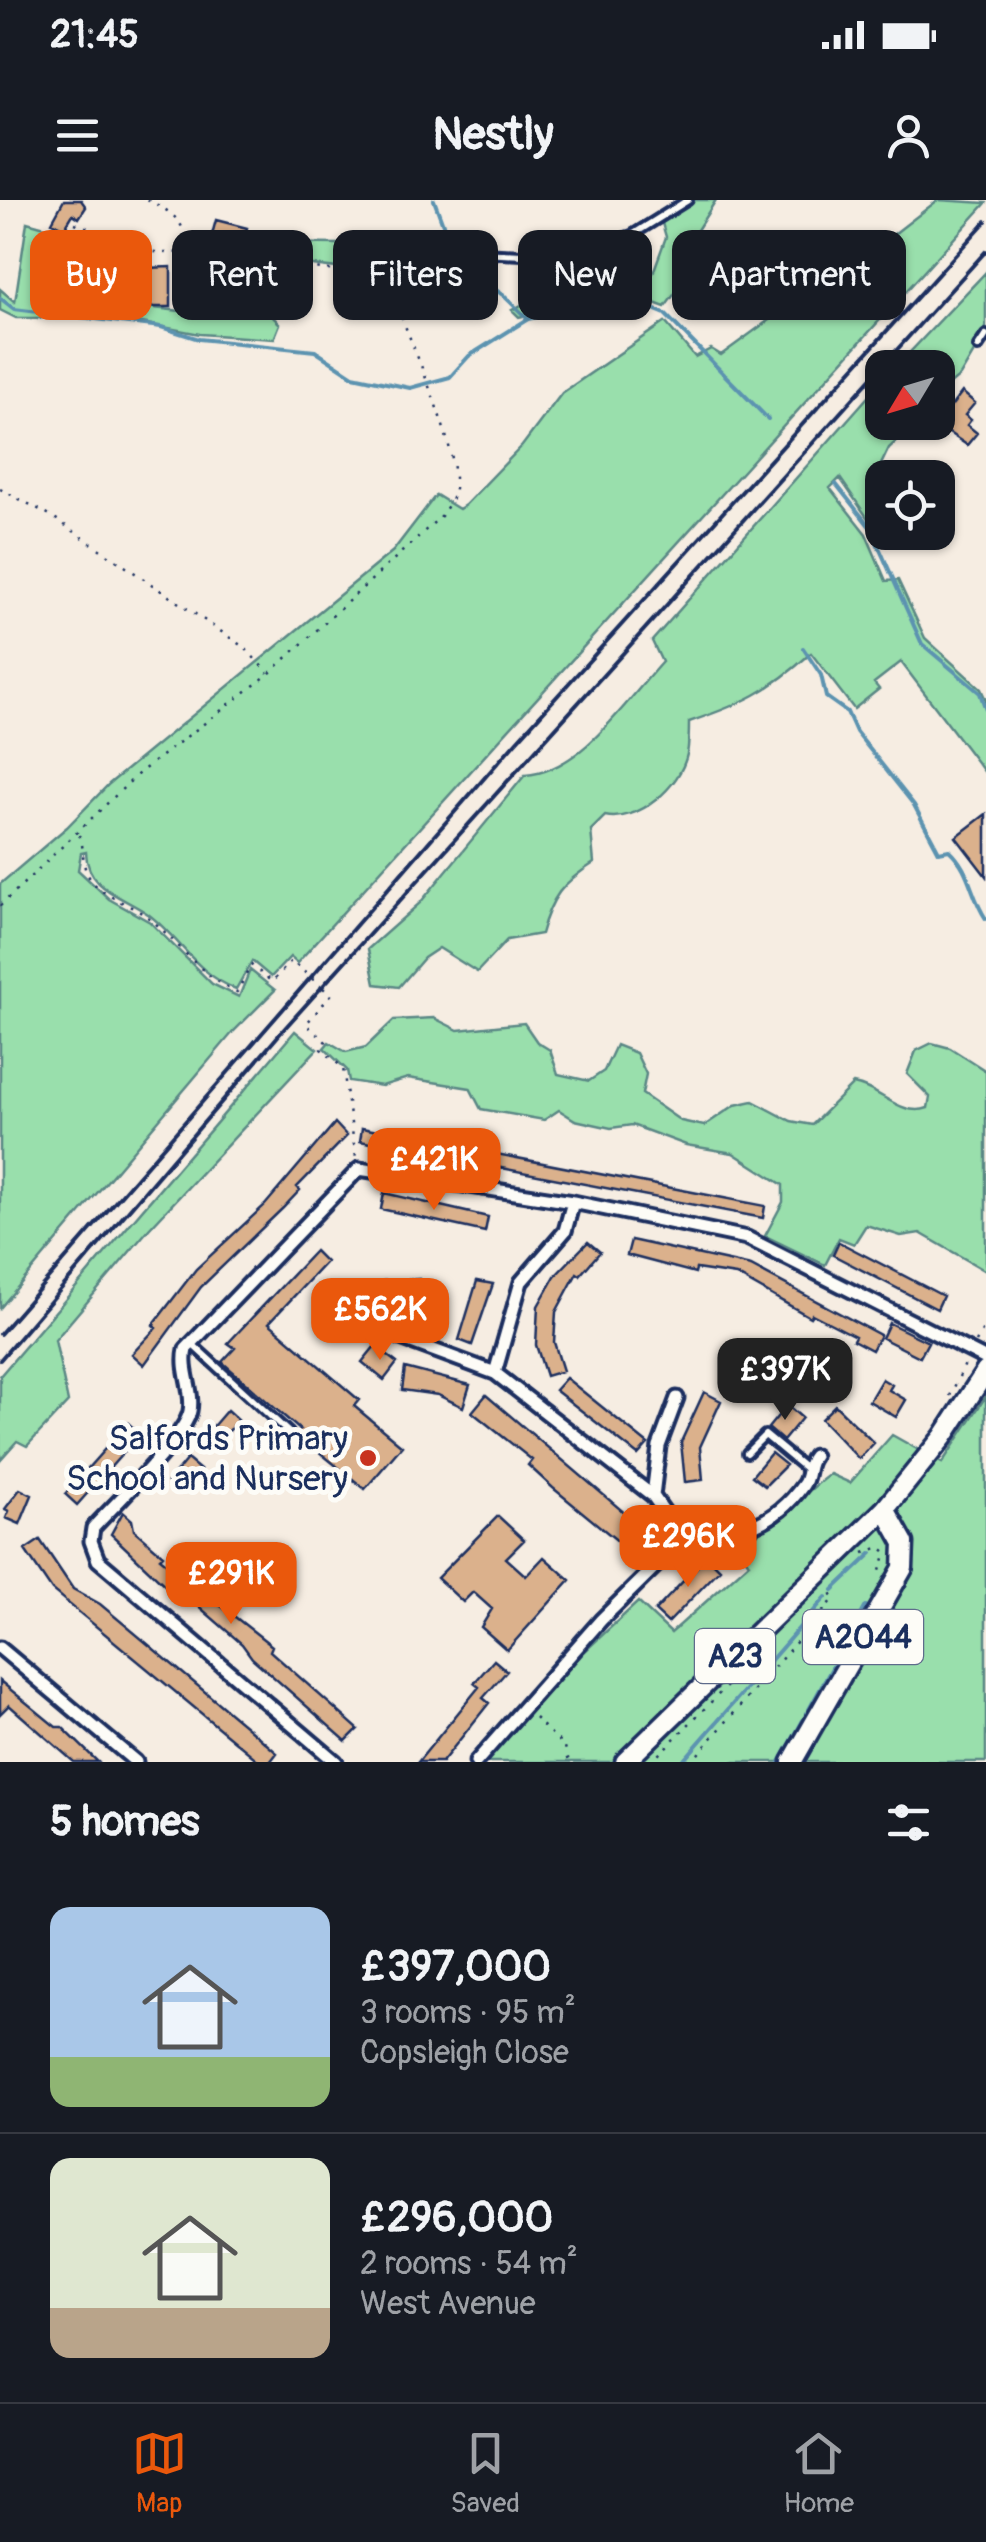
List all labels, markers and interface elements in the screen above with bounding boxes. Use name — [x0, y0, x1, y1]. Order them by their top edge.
text: 21:45 — [50, 11, 139, 59]
text: Nestly — [433, 107, 553, 163]
icon: menu — [50, 108, 105, 163]
icon: person — [881, 108, 936, 163]
chip: Buy — [30, 230, 152, 320]
chip: Rent — [172, 230, 313, 320]
chip: Filters — [333, 230, 498, 320]
chip: New — [518, 230, 652, 320]
chip: Apartment — [672, 230, 906, 320]
north arrow — [865, 350, 955, 440]
map controls — [865, 350, 955, 550]
button: locate — [865, 460, 955, 550]
pin: £421K — [364, 1128, 504, 1213]
text: £421K — [390, 1140, 478, 1180]
pin: £562K — [310, 1278, 450, 1363]
text: £562K — [333, 1290, 427, 1330]
pin: £397K — [715, 1338, 855, 1423]
text: £397K — [739, 1350, 831, 1390]
place label: Salfords Primary School and Nursery — [66, 1417, 348, 1501]
marker: Salfords Primary School and Nursery — [357, 1447, 379, 1469]
pin: £296K — [618, 1505, 758, 1590]
text: £296K — [642, 1517, 734, 1557]
pin: £291K — [161, 1542, 301, 1627]
text: £291K — [188, 1554, 274, 1594]
road number: A2044 — [803, 1610, 923, 1664]
road number: A23 — [695, 1629, 775, 1683]
icon: filters — [881, 1795, 936, 1850]
text: 5 homes — [50, 1796, 200, 1848]
text: £397,000 — [360, 1941, 551, 1993]
icon: home — [130, 1947, 250, 2067]
text: 3 rooms · 95 m² — [360, 1993, 576, 2033]
text: Copsleigh Close — [360, 2033, 569, 2073]
text: £296,000 — [360, 2192, 553, 2244]
icon: home — [130, 2198, 250, 2318]
text: 2 rooms · 54 m² — [360, 2244, 578, 2284]
text: West Avenue — [360, 2284, 536, 2324]
tab: Map — [132, 2426, 187, 2521]
tab: Saved — [450, 2426, 520, 2521]
tab: Home — [784, 2426, 854, 2521]

